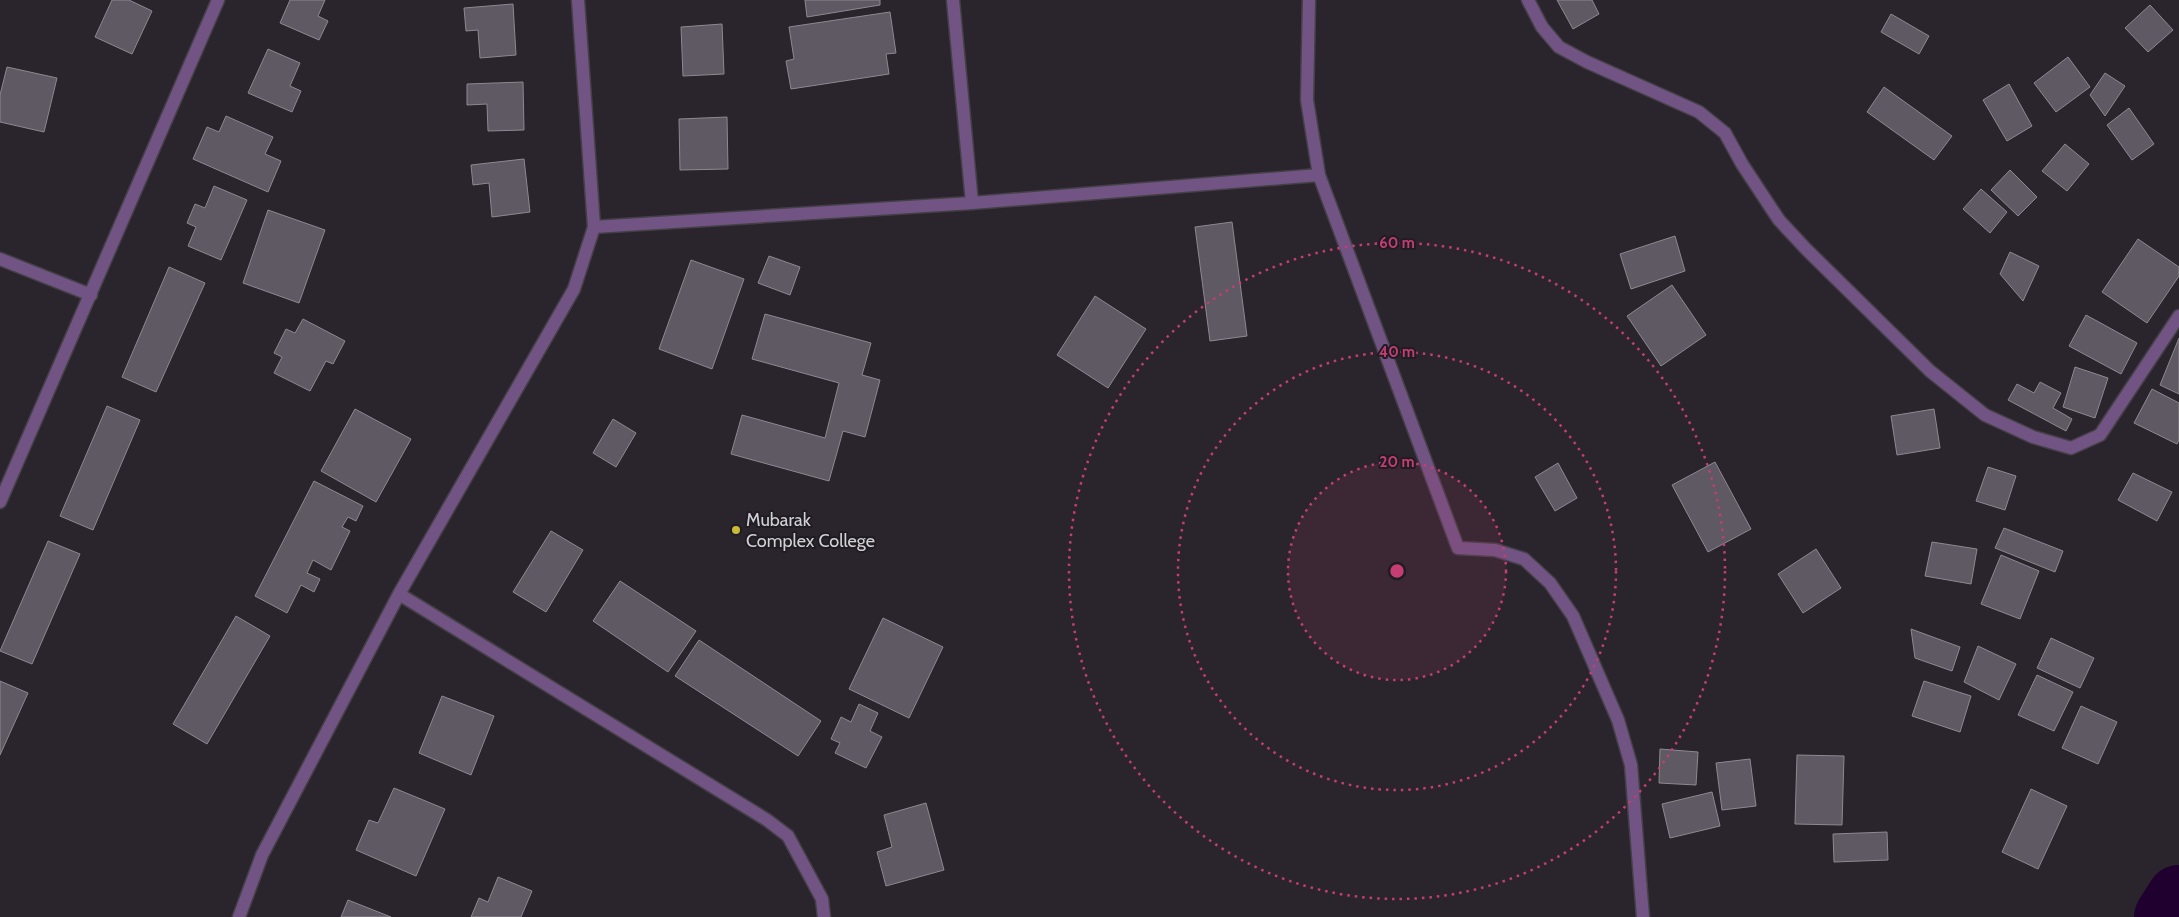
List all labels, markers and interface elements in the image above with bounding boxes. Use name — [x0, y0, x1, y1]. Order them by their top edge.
text: 60 m — [1379, 234, 1415, 252]
text: 40 m — [1379, 343, 1415, 361]
text: 20 m — [1380, 453, 1414, 471]
place label: Mubarak Complex College — [746, 509, 875, 552]
marker: Mubarak Complex College — [730, 524, 742, 536]
centre of rings — [1388, 562, 1406, 580]

